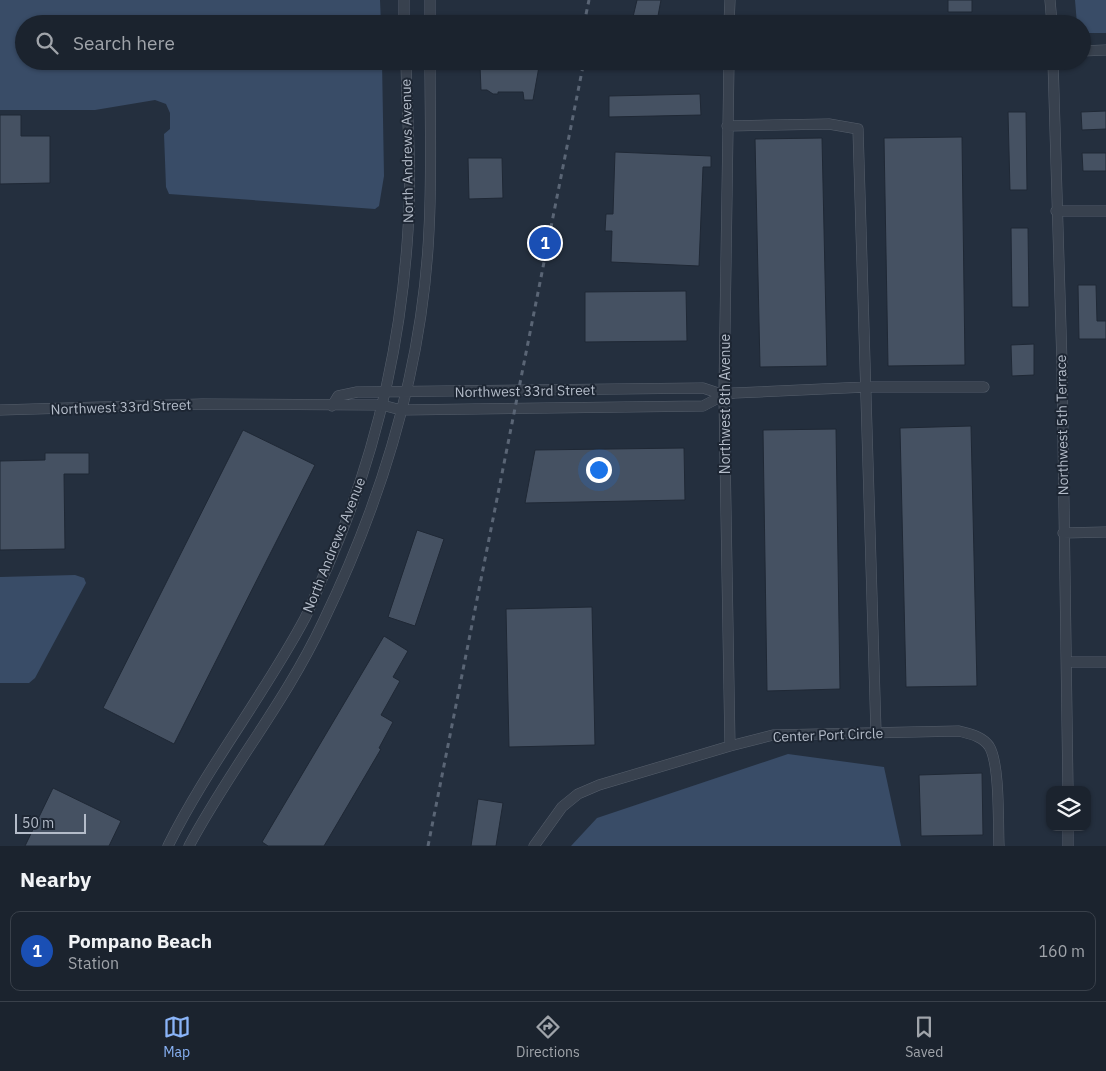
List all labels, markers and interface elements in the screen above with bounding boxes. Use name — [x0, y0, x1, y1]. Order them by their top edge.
search box — [15, 15, 1091, 70]
icon: search — [33, 29, 61, 57]
text: Search here — [73, 31, 175, 55]
street label: North Andrews Avenue — [397, 78, 417, 223]
pin: 1 — [529, 224, 561, 262]
street label: Northwest 8th Avenue — [716, 334, 734, 474]
street label: Northwest 5th Terrace — [1052, 354, 1072, 496]
street label: Northwest 33rd Street — [454, 381, 596, 401]
street label: Northwest 33rd Street — [50, 396, 192, 418]
your location — [586, 457, 612, 483]
street label: North Andrews Avenue — [299, 474, 370, 615]
street label: Center Port Circle — [772, 724, 884, 746]
map controls — [1046, 786, 1091, 831]
button: layers — [1046, 786, 1091, 831]
scale bar — [15, 811, 86, 834]
text: 50 m — [22, 814, 54, 832]
text: Nearby — [20, 865, 91, 893]
text: Pompano Beach — [68, 929, 212, 953]
text: 1 — [32, 941, 42, 961]
text: 160 m — [1038, 941, 1085, 961]
text: Station — [68, 953, 119, 973]
tab: Map — [163, 1013, 191, 1061]
tab: Directions — [516, 1013, 580, 1061]
tab: Saved — [905, 1013, 943, 1061]

